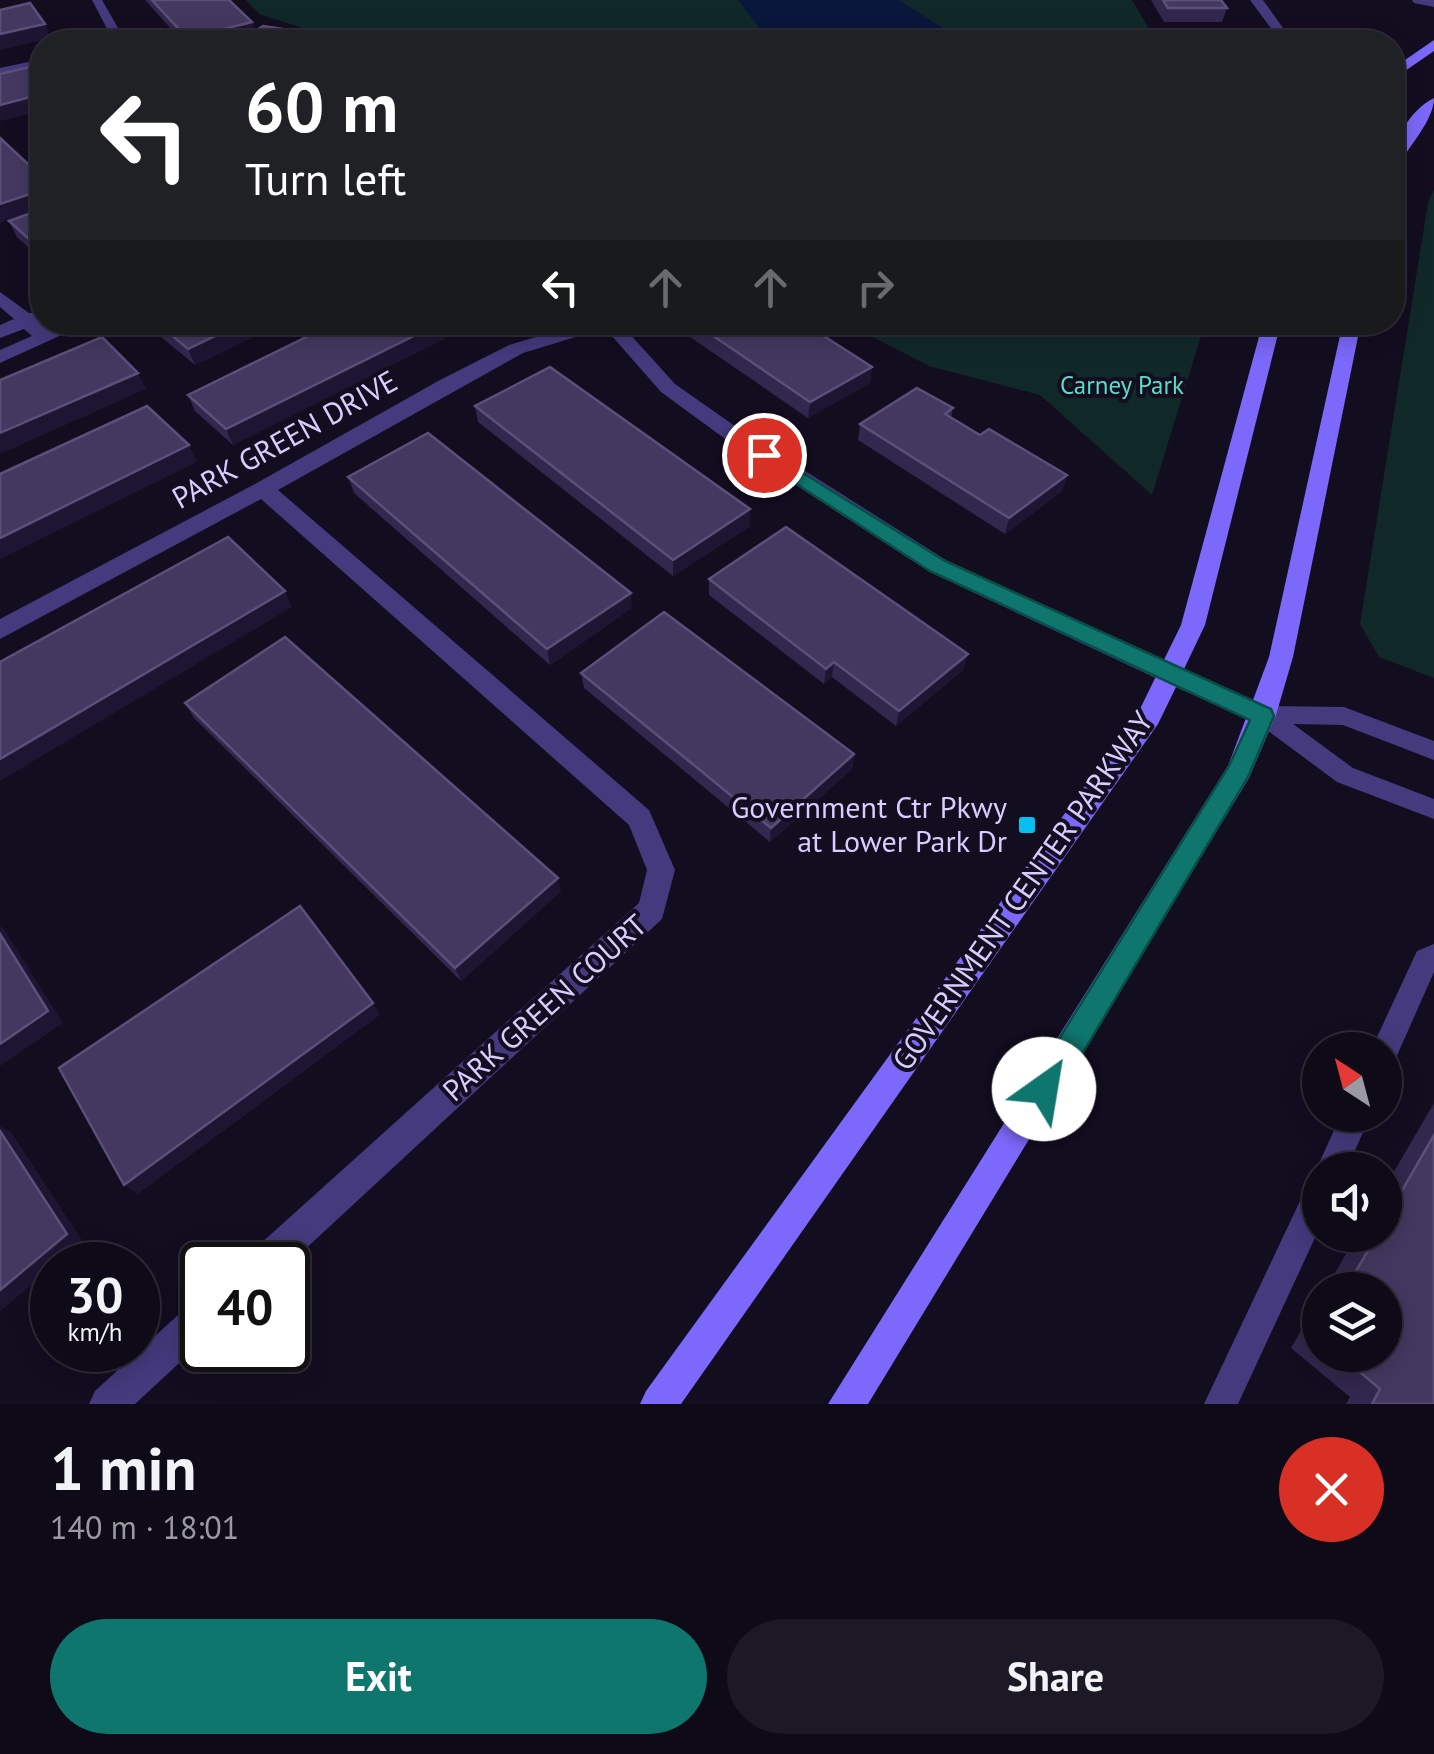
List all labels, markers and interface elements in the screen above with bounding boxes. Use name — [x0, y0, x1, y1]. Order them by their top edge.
text: 60 m — [245, 61, 398, 151]
icon: left — [80, 70, 210, 200]
text: Turn left — [245, 149, 406, 207]
icon: left — [533, 260, 588, 315]
icon: ahead — [638, 260, 693, 315]
icon: ahead — [743, 260, 798, 315]
icon: right — [848, 260, 903, 315]
street label: PARK GREEN DRIVE — [165, 361, 404, 517]
park label: Carney Park — [1060, 369, 1184, 401]
pin — [722, 413, 807, 498]
icon: arrive — [737, 428, 792, 483]
street label: GOVERNMENT CENTER PARKWAY — [883, 703, 1161, 1077]
place label: Government Ctr Pkwy at Lower Park Dr — [731, 787, 1007, 860]
marker: Government Ctr Pkwy at Lower Park Dr — [1016, 814, 1038, 836]
street label: PARK GREEN COURT — [434, 905, 654, 1109]
north arrow — [1302, 1032, 1402, 1132]
map controls — [1302, 1032, 1402, 1372]
position arrow — [992, 1037, 1096, 1141]
button: sound — [1302, 1152, 1402, 1252]
speed limit sign: 40 — [180, 1242, 310, 1372]
text: 30 — [67, 1262, 123, 1327]
button: layers — [1302, 1272, 1402, 1372]
text: km/h — [68, 1316, 122, 1348]
text: 1 min — [50, 1429, 196, 1507]
button: close — [1279, 1437, 1384, 1542]
text: 140 m · 18:01 — [50, 1506, 239, 1548]
button: Exit — [50, 1619, 707, 1734]
button: Share — [727, 1619, 1384, 1734]

